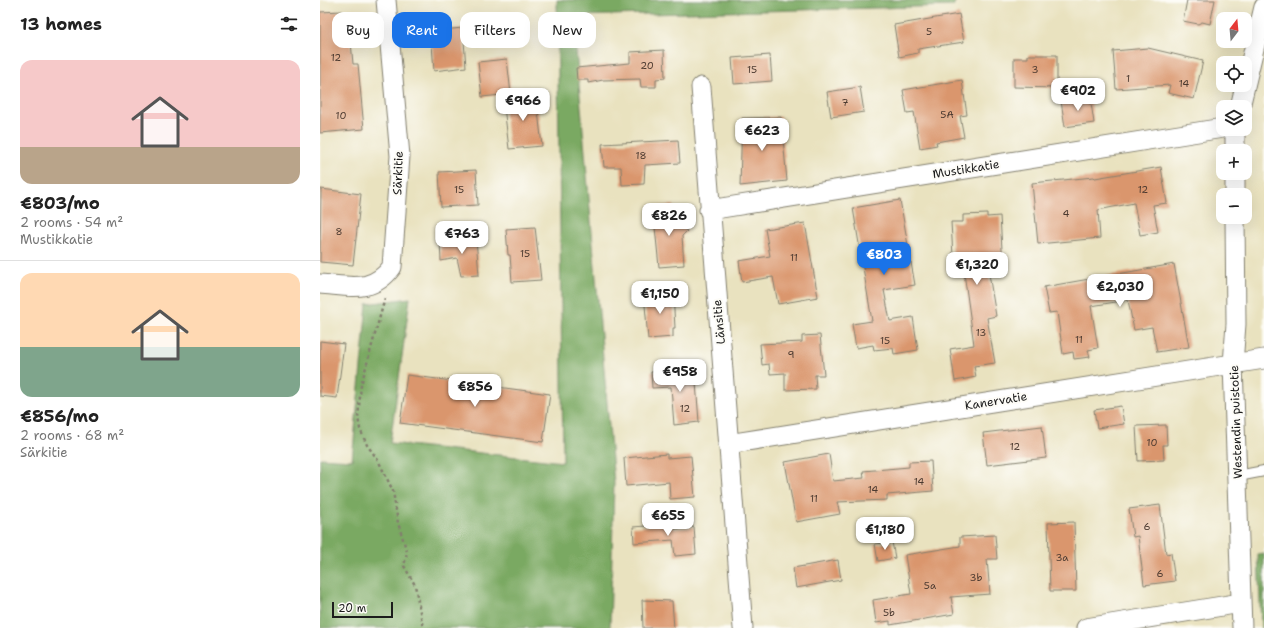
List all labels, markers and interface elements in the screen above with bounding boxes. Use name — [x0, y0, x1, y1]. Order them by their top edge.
chip: Buy — [332, 12, 384, 48]
chip: Rent — [392, 12, 452, 48]
chip: Filters — [460, 12, 530, 48]
chip: New — [538, 12, 596, 48]
north arrow — [1216, 12, 1252, 48]
map controls — [1216, 12, 1252, 224]
text: 13 homes — [20, 13, 102, 35]
icon: filters — [278, 13, 300, 35]
house number: 5 — [926, 25, 932, 38]
house number: 12 — [331, 51, 341, 64]
button: locate — [1216, 56, 1252, 92]
house number: 20 — [640, 59, 654, 72]
house number: 15 — [747, 63, 757, 76]
house number: 3 — [1032, 63, 1039, 76]
house number: 1 — [1126, 72, 1130, 85]
house number: 14 — [1179, 77, 1189, 90]
pin: €902 — [1054, 78, 1102, 112]
text: €902 — [1060, 82, 1096, 99]
icon: home — [124, 86, 196, 158]
pin: €966 — [499, 88, 547, 122]
text: €966 — [505, 92, 541, 109]
house number: 7 — [842, 96, 849, 109]
button: layers — [1216, 100, 1252, 136]
house number: 5A — [940, 108, 954, 121]
house number: 10 — [336, 109, 346, 122]
pin: €623 — [738, 118, 786, 152]
text: €623 — [744, 122, 780, 139]
button: + — [1216, 144, 1252, 180]
house number: 18 — [635, 149, 647, 162]
street label: Särkitie — [389, 151, 407, 195]
street label: Mustikkatie — [931, 156, 1001, 182]
house number: 15 — [454, 183, 464, 196]
house number: 12 — [1138, 183, 1148, 196]
button: − — [1216, 188, 1252, 224]
text: €803/mo — [20, 192, 100, 214]
pin: €826 — [645, 203, 693, 237]
text: €826 — [651, 207, 687, 224]
house number: 4 — [1063, 207, 1070, 220]
text: 2 rooms · 54 m² — [20, 214, 123, 231]
pin: €763 — [438, 221, 486, 255]
house number: 8 — [336, 225, 343, 238]
text: €763 — [444, 225, 480, 242]
text: Mustikkatie — [20, 231, 93, 248]
pin: €803 — [860, 242, 908, 276]
text: €803 — [866, 246, 902, 263]
house number: 15 — [520, 247, 530, 260]
house number: 11 — [790, 251, 798, 264]
pin: €1,320 — [944, 252, 1010, 286]
text: €1,320 — [955, 256, 999, 273]
pin: €2,030 — [1087, 274, 1153, 308]
text: €2,030 — [1096, 278, 1144, 295]
pin: €1,150 — [627, 281, 693, 315]
text: €1,150 — [640, 285, 680, 302]
icon: home — [124, 299, 196, 371]
street label: Länsitie — [709, 299, 729, 345]
house number: 13 — [976, 326, 986, 339]
house number: 11 — [1075, 333, 1083, 346]
house number: 15 — [880, 334, 890, 347]
house number: 9 — [788, 348, 795, 361]
pin: €958 — [656, 359, 704, 393]
text: €958 — [662, 363, 698, 380]
street label: Westendin puistotie — [1226, 365, 1246, 479]
pin: €856 — [451, 374, 499, 408]
text: €856 — [457, 378, 493, 395]
street label: Kanervatie — [964, 388, 1029, 414]
house number: 12 — [680, 402, 690, 415]
text: €856/mo — [20, 405, 99, 427]
text: 2 rooms · 68 m² — [20, 427, 124, 444]
house number: 10 — [1147, 436, 1157, 449]
house number: 12 — [1010, 440, 1020, 453]
text: Särkitie — [20, 444, 68, 461]
house number: 14 — [914, 475, 924, 488]
house number: 14 — [868, 483, 878, 496]
house number: 11 — [810, 492, 818, 505]
pin: €655 — [644, 503, 692, 537]
text: €655 — [651, 507, 685, 524]
pin: €1,180 — [852, 517, 918, 551]
house number: 6 — [1144, 520, 1151, 533]
text: €1,180 — [865, 521, 905, 538]
house number: 3a — [1055, 551, 1069, 564]
house number: 6 — [1157, 567, 1164, 580]
house number: 3b — [970, 571, 982, 584]
house number: 5a — [924, 579, 937, 592]
scale bar — [332, 600, 393, 619]
text: 20 m — [338, 601, 366, 616]
house number: 5b — [883, 606, 895, 619]

